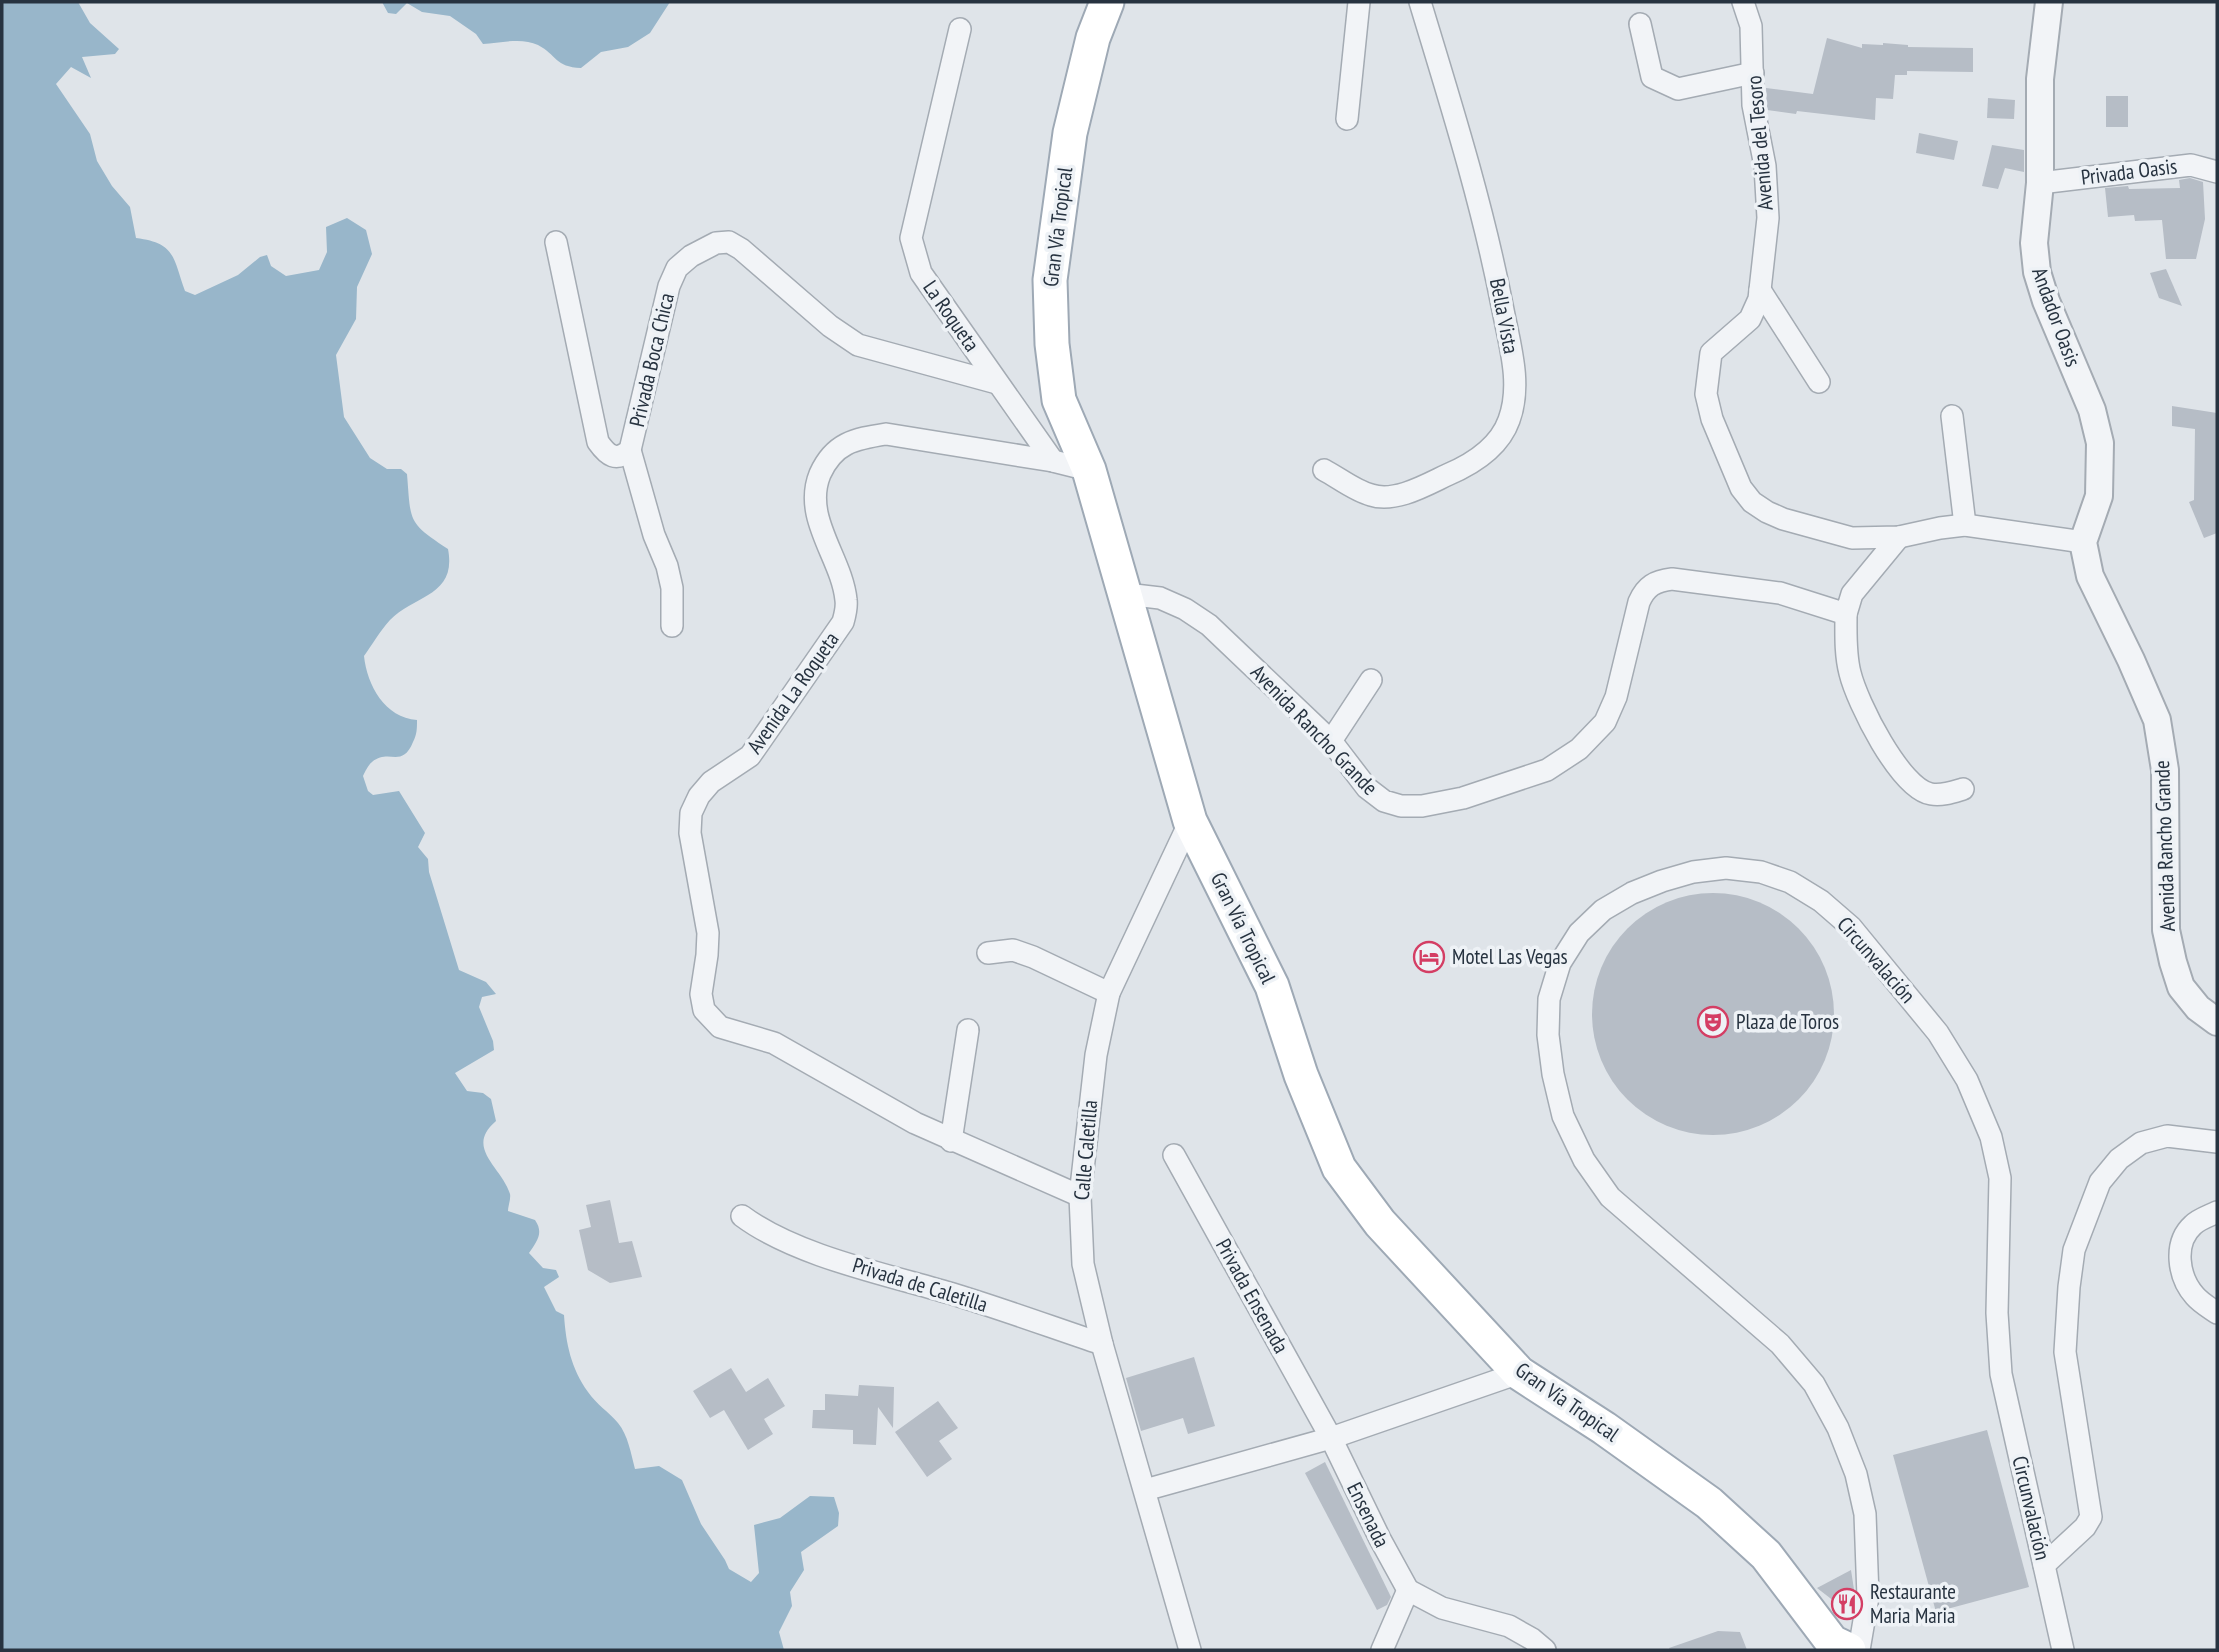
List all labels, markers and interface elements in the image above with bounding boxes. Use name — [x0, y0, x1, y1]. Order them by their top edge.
street label: Avenida del Tesoro — [1740, 74, 1779, 212]
street label: Privada Oasis — [2079, 152, 2178, 191]
street label: Gran Vía Tropical — [1037, 165, 1078, 288]
street label: Andador Oasis — [2026, 263, 2087, 370]
street label: La Roqueta — [917, 275, 986, 356]
street label: Bella Vista — [1484, 276, 1525, 356]
street label: Privada Boca Chica — [623, 290, 680, 429]
street label: Avenida La Roqueta — [741, 627, 845, 759]
street label: Avenida Rancho Grande — [1245, 659, 1384, 801]
street label: Avenida Rancho Grande — [2148, 760, 2181, 932]
street label: Gran Vía Tropical — [1205, 868, 1282, 988]
street label: Circunvalación — [1831, 911, 1921, 1008]
hotel icon: Motel Las Vegas — [1412, 940, 1446, 974]
place label: Motel Las Vegas — [1452, 943, 1568, 970]
theatre icon: Plaza de Toros — [1696, 1005, 1730, 1039]
place label: Plaza de Toros — [1736, 1008, 1839, 1035]
street label: Calle Caletilla — [1068, 1099, 1103, 1201]
street label: Privada Ensenada — [1210, 1234, 1295, 1358]
street label: Privada de Caletilla — [849, 1251, 991, 1318]
street label: Gran Vía Tropical — [1510, 1356, 1624, 1447]
street label: Circunvalación — [2006, 1453, 2057, 1563]
street label: Ensenada — [1341, 1478, 1396, 1552]
place label: Restaurante Maria Maria — [1870, 1578, 1956, 1629]
restaurant icon: Restaurante Maria Maria — [1830, 1587, 1864, 1621]

